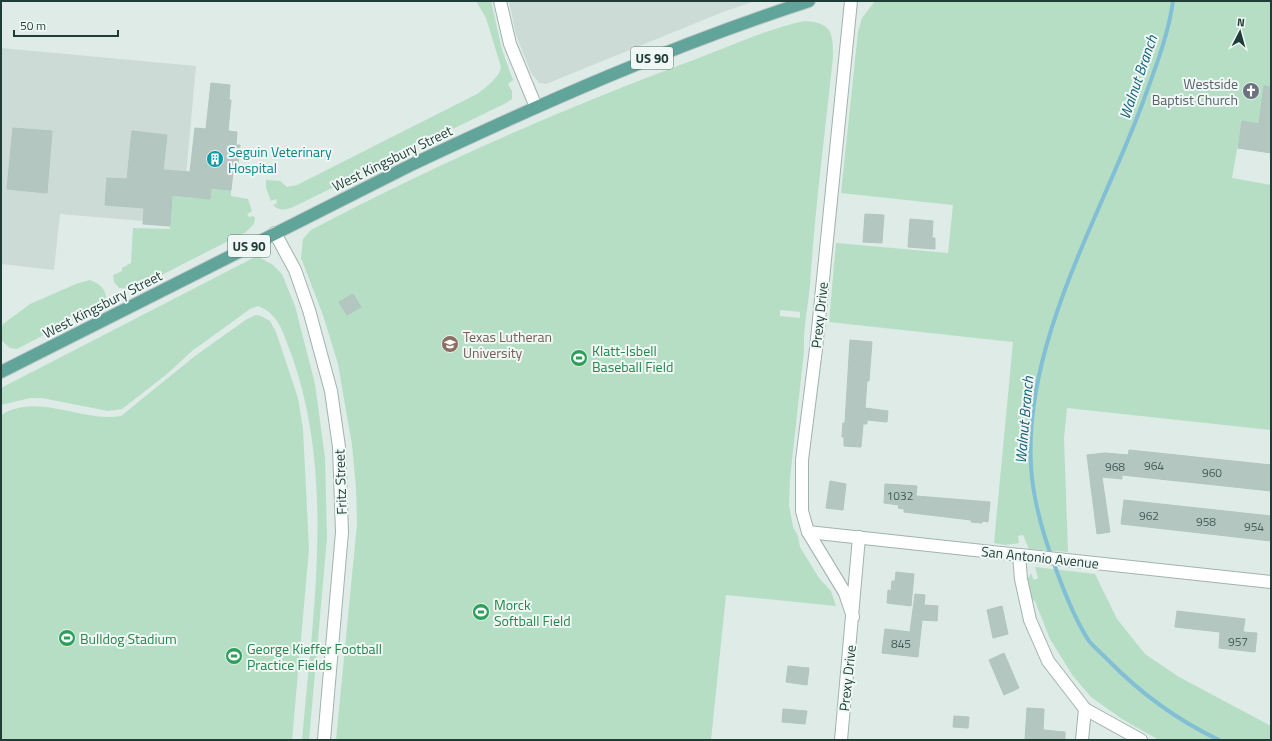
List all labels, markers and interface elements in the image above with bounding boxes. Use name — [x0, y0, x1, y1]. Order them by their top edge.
scale bar — [14, 12, 118, 38]
north arrow — [1220, 12, 1260, 52]
text: N — [1236, 14, 1246, 30]
text: 50 m — [20, 16, 46, 35]
water label: Walnut Branch — [1113, 31, 1163, 122]
road number: US 90 — [631, 47, 673, 69]
place label: Westside Baptist Church — [1152, 73, 1238, 110]
church icon: Westside Baptist Church — [1241, 81, 1261, 101]
street label: West Kingsbury Street — [328, 120, 456, 196]
place label: Seguin Veterinary Hospital — [228, 141, 332, 178]
building icon: Seguin Veterinary Hospital — [205, 149, 225, 169]
road number: US 90 — [228, 235, 270, 257]
street label: West Kingsbury Street — [39, 265, 165, 343]
street label: Prexy Drive — [805, 281, 833, 349]
place label: Texas Lutheran University — [463, 326, 552, 363]
school or university icon: Texas Lutheran University — [440, 334, 460, 354]
place label: Klatt-Isbell Baseball Field — [592, 340, 673, 377]
sports icon: Klatt-Isbell Baseball Field — [569, 348, 589, 368]
water label: Walnut Branch — [1009, 375, 1039, 465]
street label: Fritz Street — [328, 449, 352, 515]
house number: 964 — [1144, 456, 1164, 475]
house number: 968 — [1105, 457, 1125, 476]
house number: 960 — [1202, 463, 1222, 482]
house number: 1032 — [887, 486, 913, 505]
house number: 962 — [1139, 506, 1159, 525]
house number: 958 — [1196, 512, 1216, 531]
house number: 954 — [1244, 517, 1264, 536]
street label: San Antonio Avenue — [980, 540, 1100, 574]
place label: Morck Softball Field — [494, 594, 571, 631]
sports icon: Morck Softball Field — [471, 602, 491, 622]
sports icon: Bulldog Stadium — [57, 628, 77, 648]
place label: Bulldog Stadium — [80, 628, 177, 649]
house number: 957 — [1228, 632, 1248, 651]
house number: 845 — [891, 634, 911, 653]
place label: George Kieffer Football Practice Fields — [247, 638, 382, 675]
street label: Prexy Drive — [833, 644, 861, 712]
sports icon: George Kieffer Football Practice Fields — [224, 646, 244, 666]

